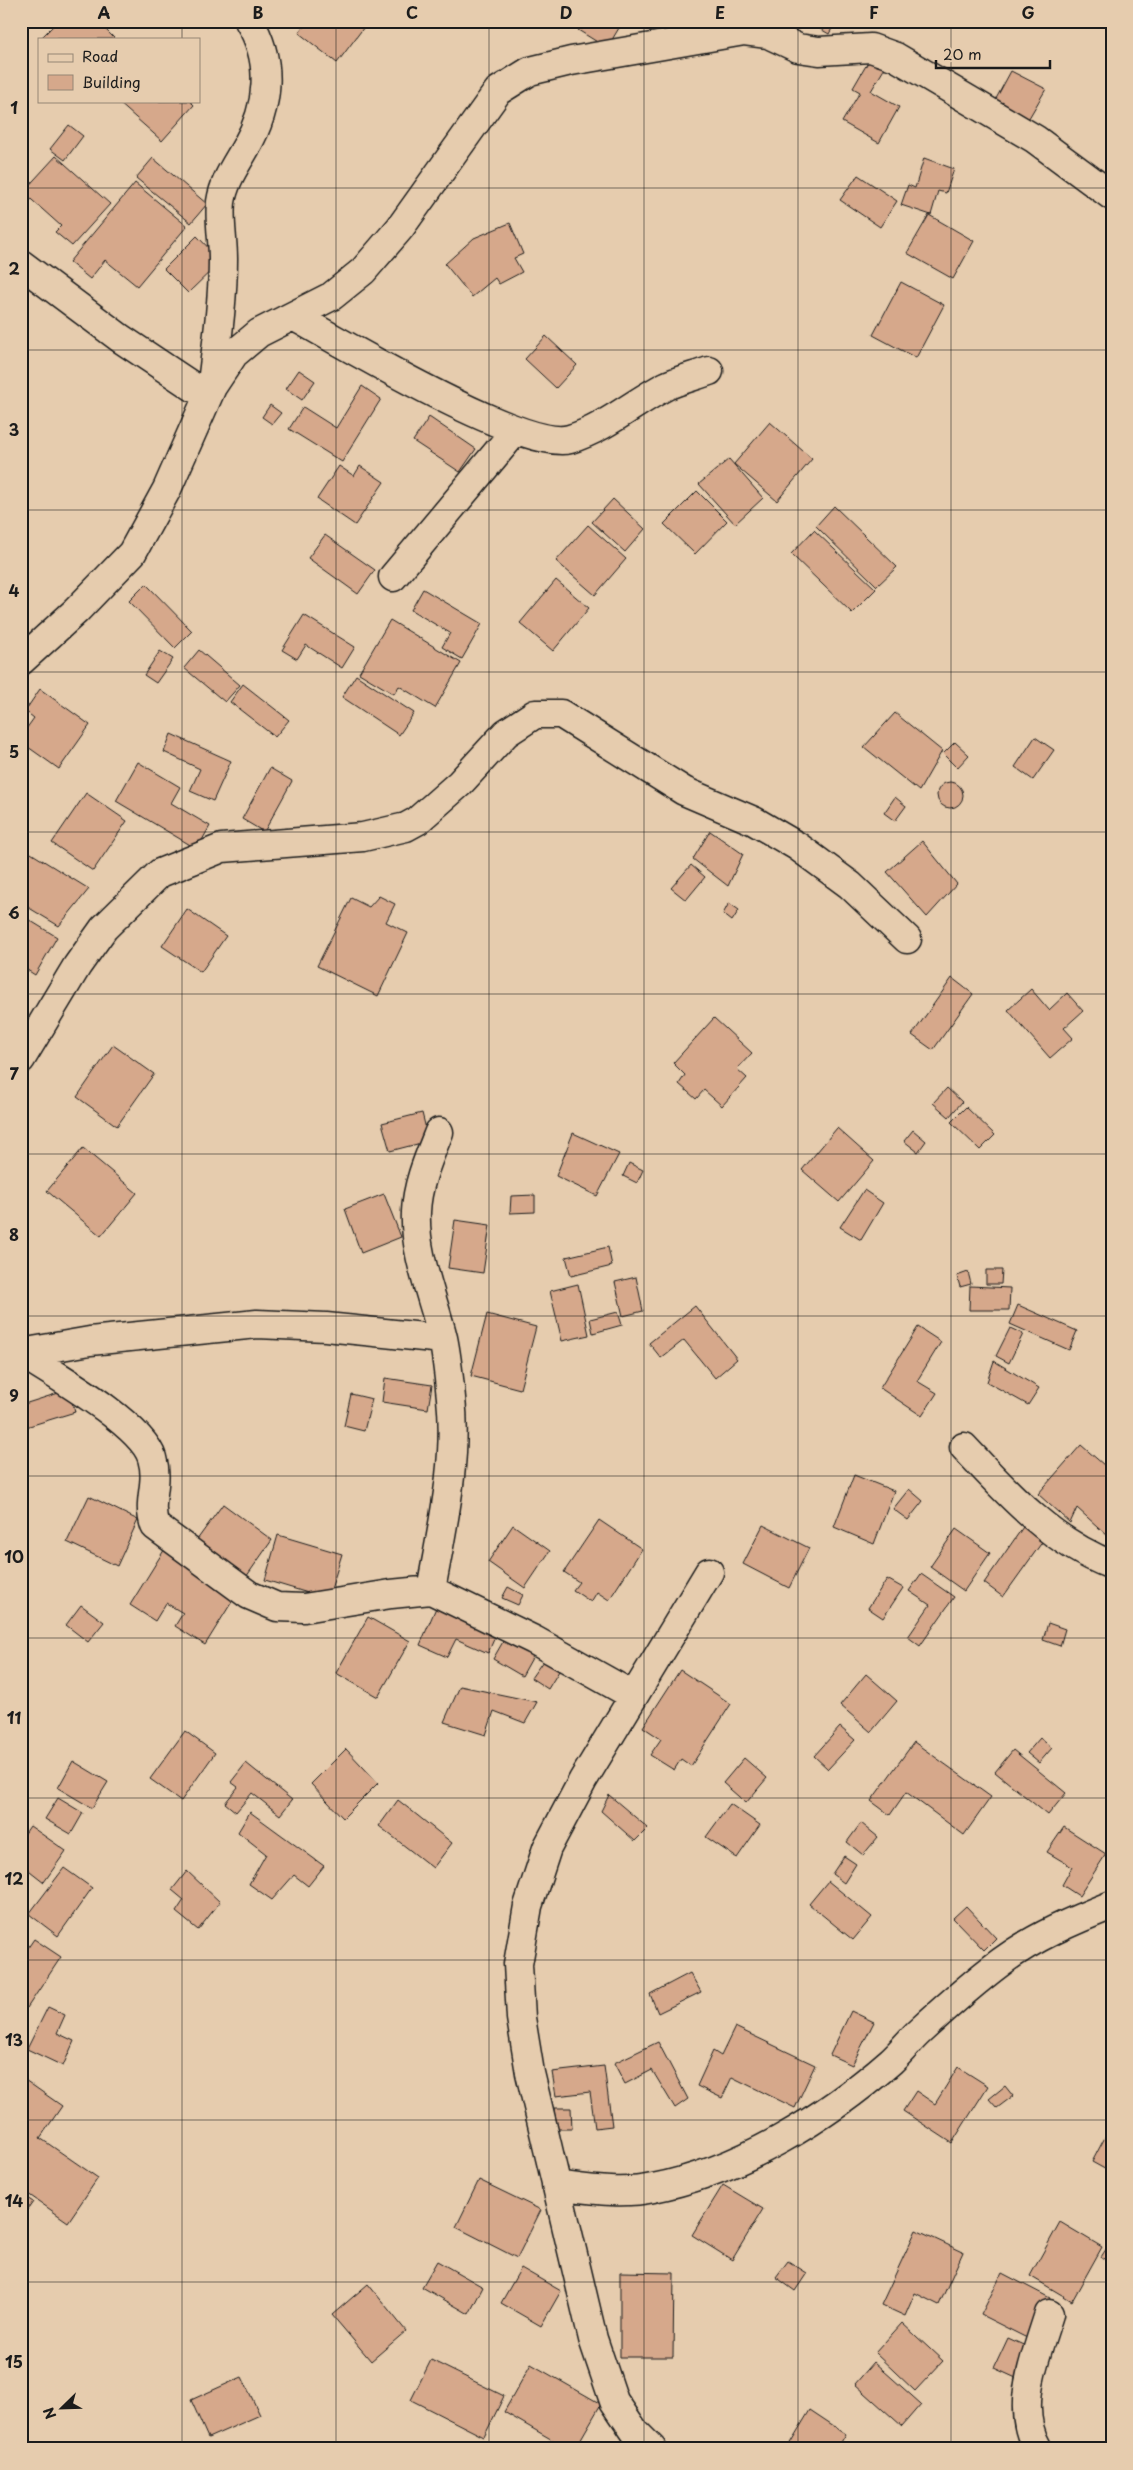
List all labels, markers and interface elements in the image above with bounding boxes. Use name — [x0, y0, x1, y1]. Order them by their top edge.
text: A — [98, 0, 111, 24]
text: B — [253, 0, 264, 24]
text: C — [406, 0, 418, 24]
text: D — [560, 0, 572, 24]
text: E — [715, 0, 725, 24]
text: F — [869, 0, 879, 24]
text: G — [1021, 0, 1035, 24]
legend — [38, 38, 200, 102]
scale bar — [936, 38, 1049, 70]
text: 20 m — [943, 42, 982, 65]
text: Road — [82, 44, 118, 67]
text: Building — [82, 70, 141, 93]
text: 1 — [10, 95, 18, 119]
text: 2 — [8, 256, 20, 280]
text: 3 — [9, 417, 19, 441]
text: 4 — [9, 578, 20, 602]
text: 5 — [9, 739, 19, 763]
text: 6 — [8, 900, 20, 924]
text: 7 — [9, 1061, 19, 1085]
text: 8 — [9, 1222, 19, 1246]
text: 9 — [9, 1383, 19, 1407]
text: 10 — [4, 1544, 24, 1568]
text: 11 — [7, 1705, 21, 1729]
text: 12 — [5, 1866, 23, 1890]
text: 13 — [5, 2027, 23, 2051]
text: 14 — [5, 2188, 23, 2212]
text: 15 — [5, 2349, 23, 2373]
north arrow — [38, 2382, 88, 2432]
text: N — [38, 2404, 61, 2422]

